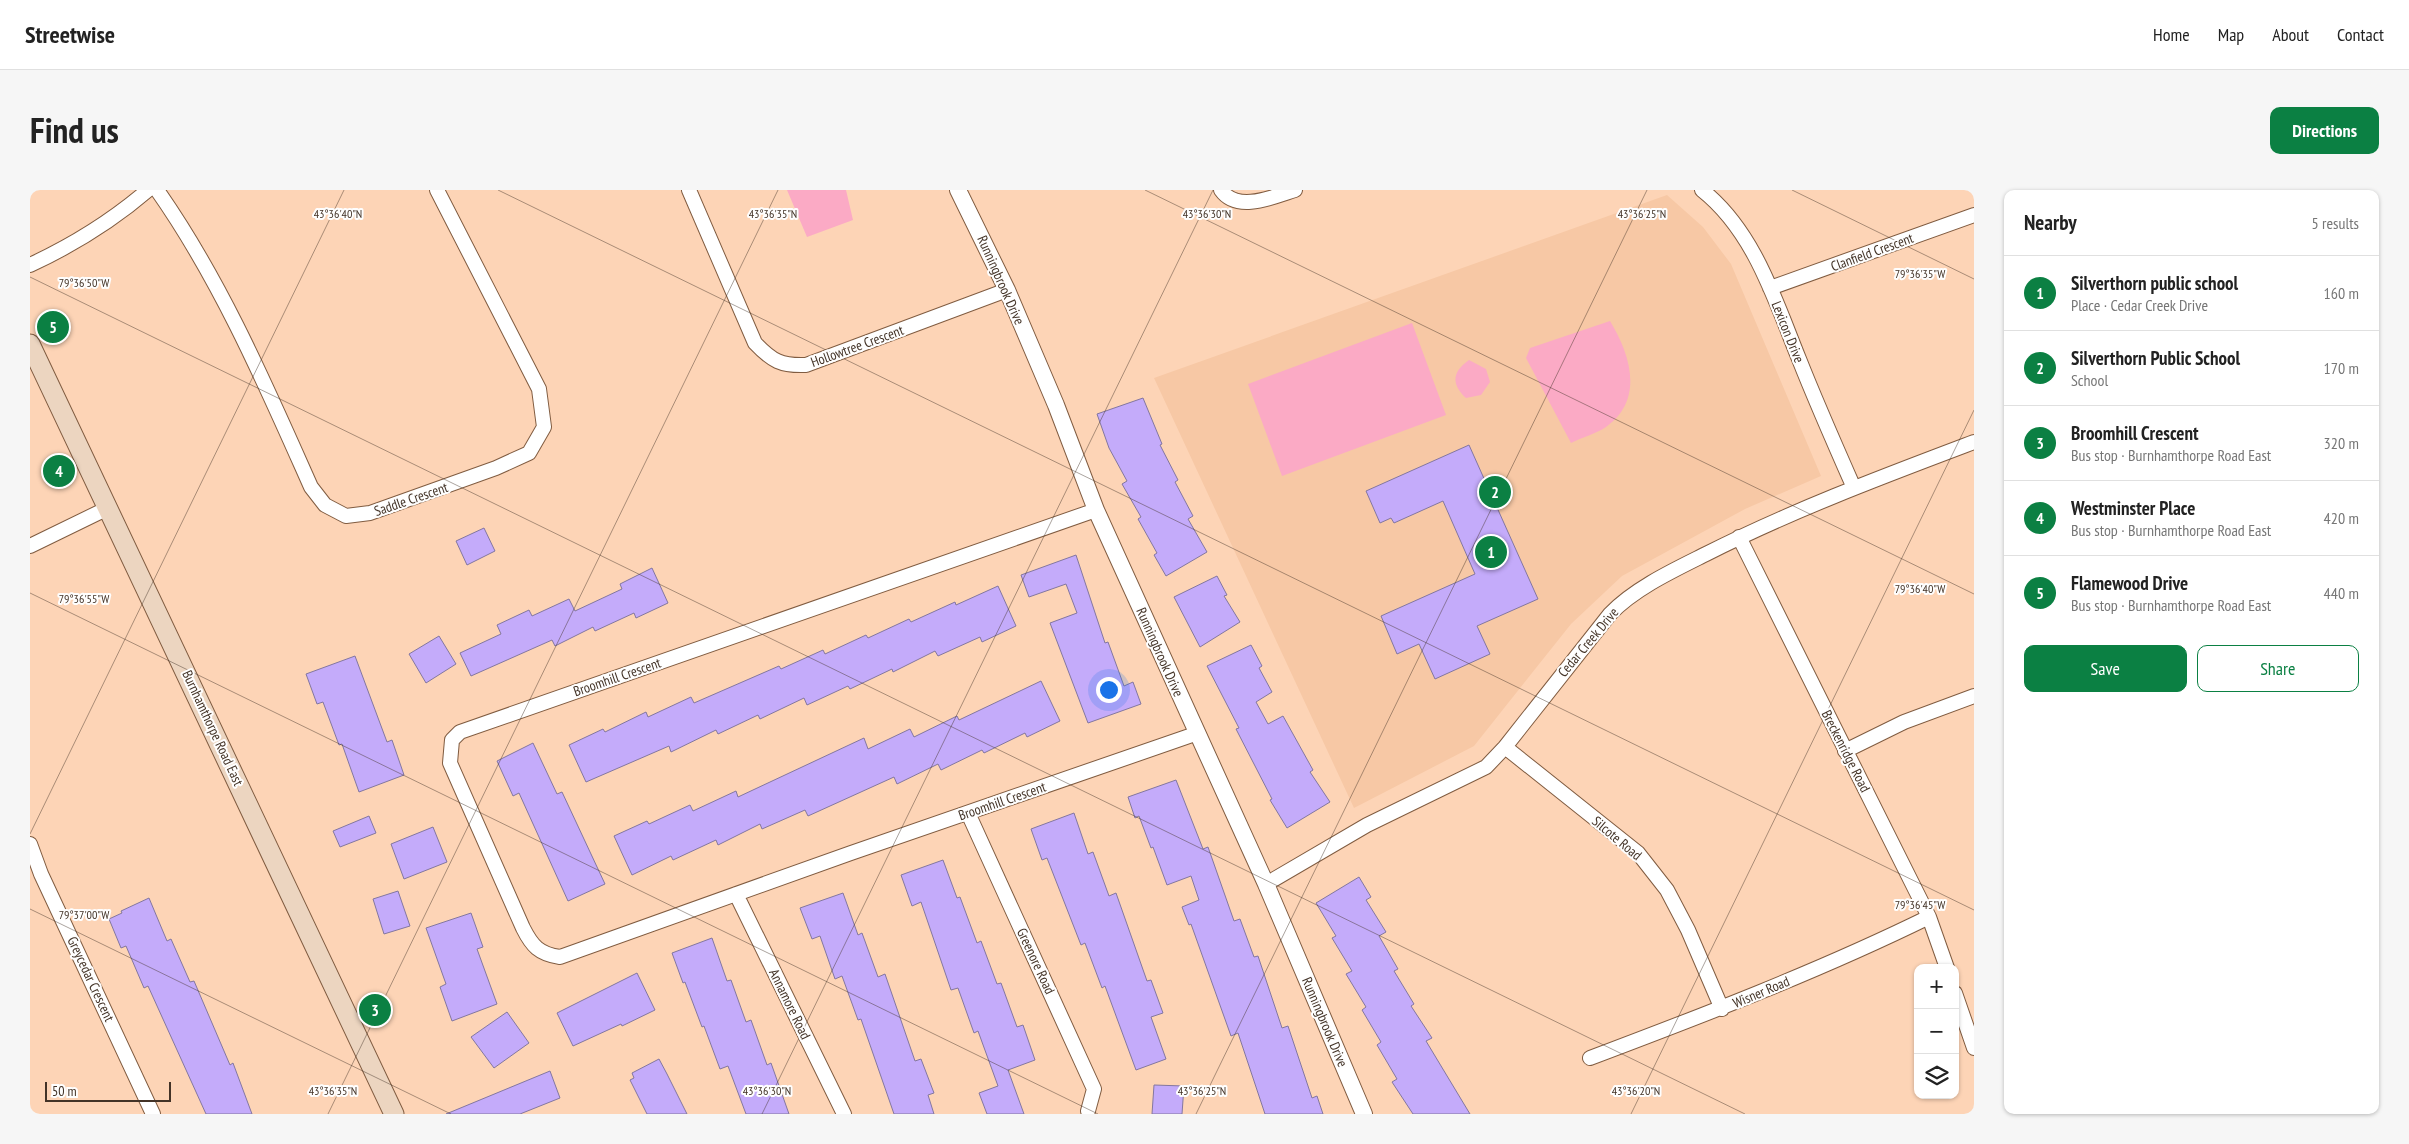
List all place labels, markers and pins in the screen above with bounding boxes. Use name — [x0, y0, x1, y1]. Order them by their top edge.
pin: 5 — [37, 308, 69, 346]
pin: 4 — [43, 452, 75, 490]
pin: 2 — [1479, 473, 1511, 511]
pin: 1 — [1475, 533, 1507, 571]
pin: 3 — [359, 991, 391, 1029]

